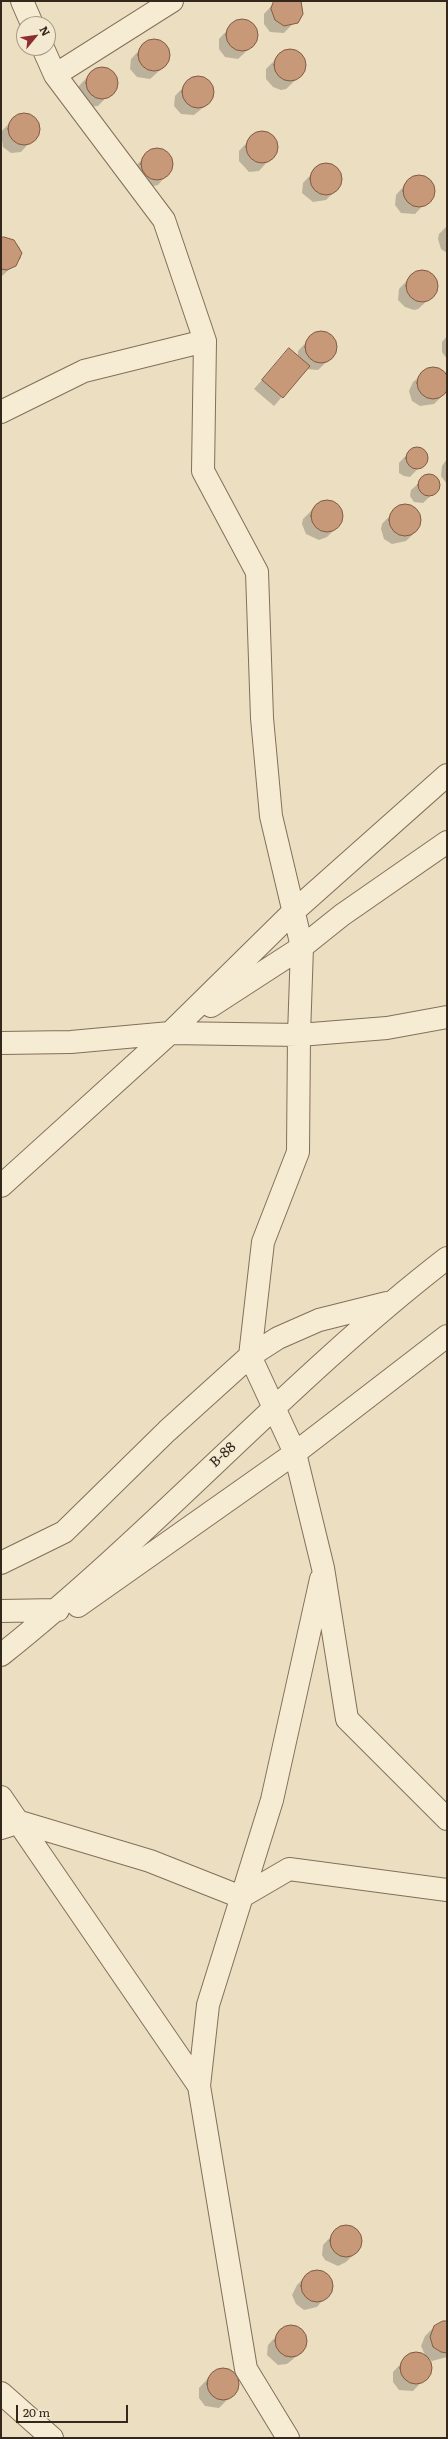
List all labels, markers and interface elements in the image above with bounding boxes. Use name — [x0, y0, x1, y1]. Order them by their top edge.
north arrow — [16, 16, 56, 56]
text: N — [36, 23, 55, 39]
street label: B-88 — [206, 1439, 240, 1471]
scale bar — [18, 2397, 130, 2423]
text: 20 m — [23, 2403, 50, 2421]

